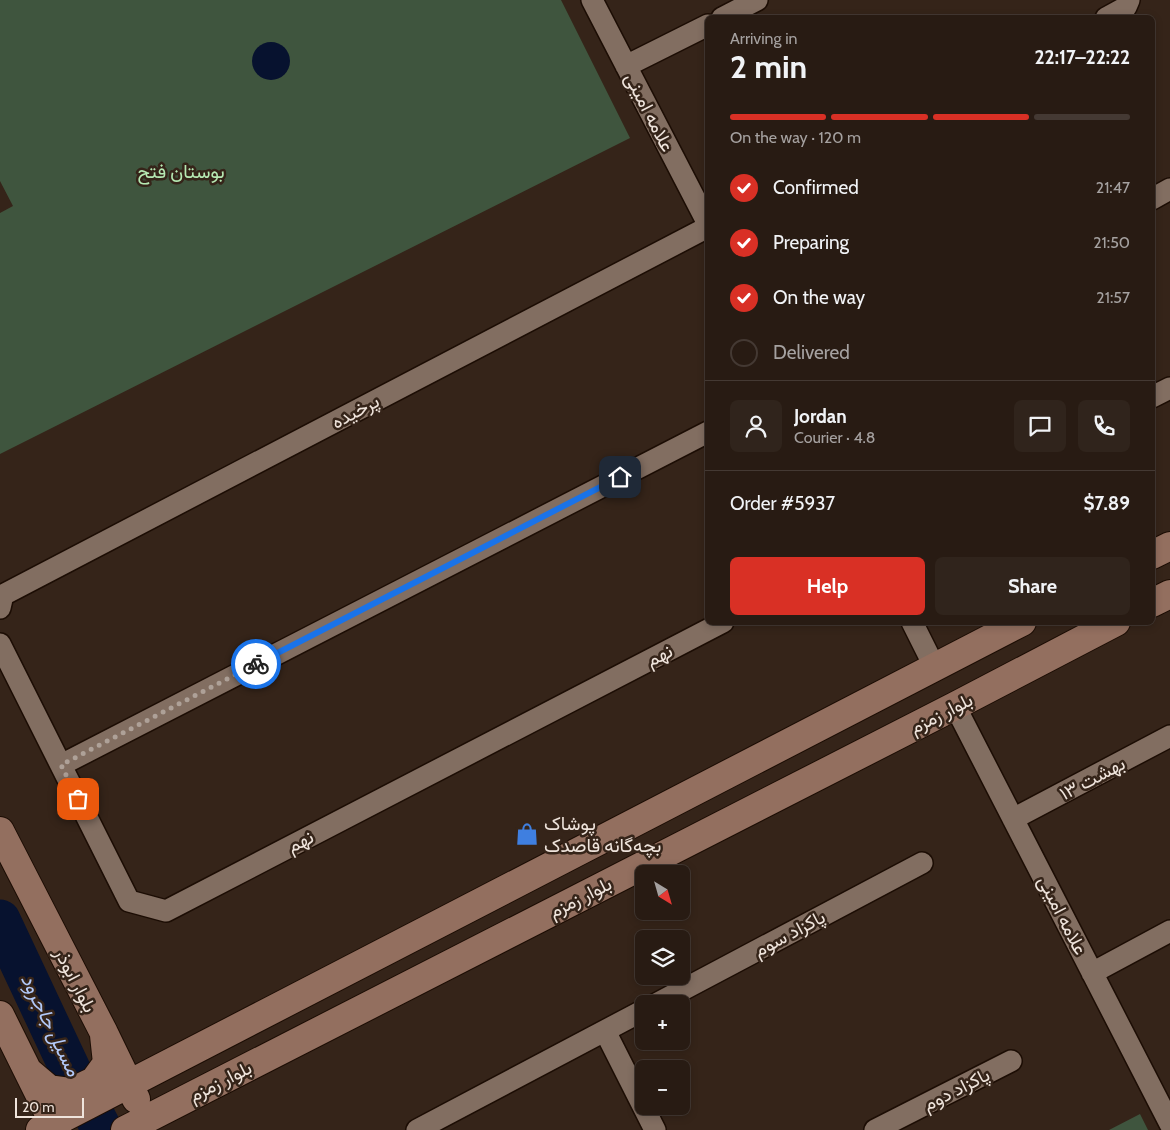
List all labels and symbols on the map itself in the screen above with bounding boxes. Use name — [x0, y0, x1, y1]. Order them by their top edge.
street label: علامه امینی — [620, 69, 679, 156]
park label: بوستان فتح — [138, 160, 224, 185]
street label: پرخیده — [327, 389, 384, 435]
pin — [599, 456, 641, 498]
courier — [231, 639, 281, 689]
street label: نهم — [642, 639, 677, 673]
street label: بلوار زمزم — [906, 688, 977, 740]
street label: بهشت ۱۳ — [1055, 752, 1129, 805]
pin — [57, 778, 99, 820]
place label: پوشاک بچه‌گانه قاصدک — [544, 812, 661, 859]
shop icon: پوشاک بچه‌گانه قاصدک — [514, 821, 540, 847]
street label: نهم — [283, 825, 318, 859]
north arrow — [635, 865, 690, 920]
street label: بلوار زمزم — [545, 872, 616, 924]
street label: علامه امینی — [1033, 872, 1092, 959]
street label: پاکزاد سوم — [749, 905, 830, 964]
street label: بلوار ابوذر — [49, 943, 102, 1016]
water label: مسیل جاجرود — [15, 970, 86, 1081]
street label: بلوار زمزم — [185, 1056, 256, 1108]
street label: پاکزاد دوم — [919, 1063, 994, 1118]
scale bar — [15, 1095, 84, 1118]

